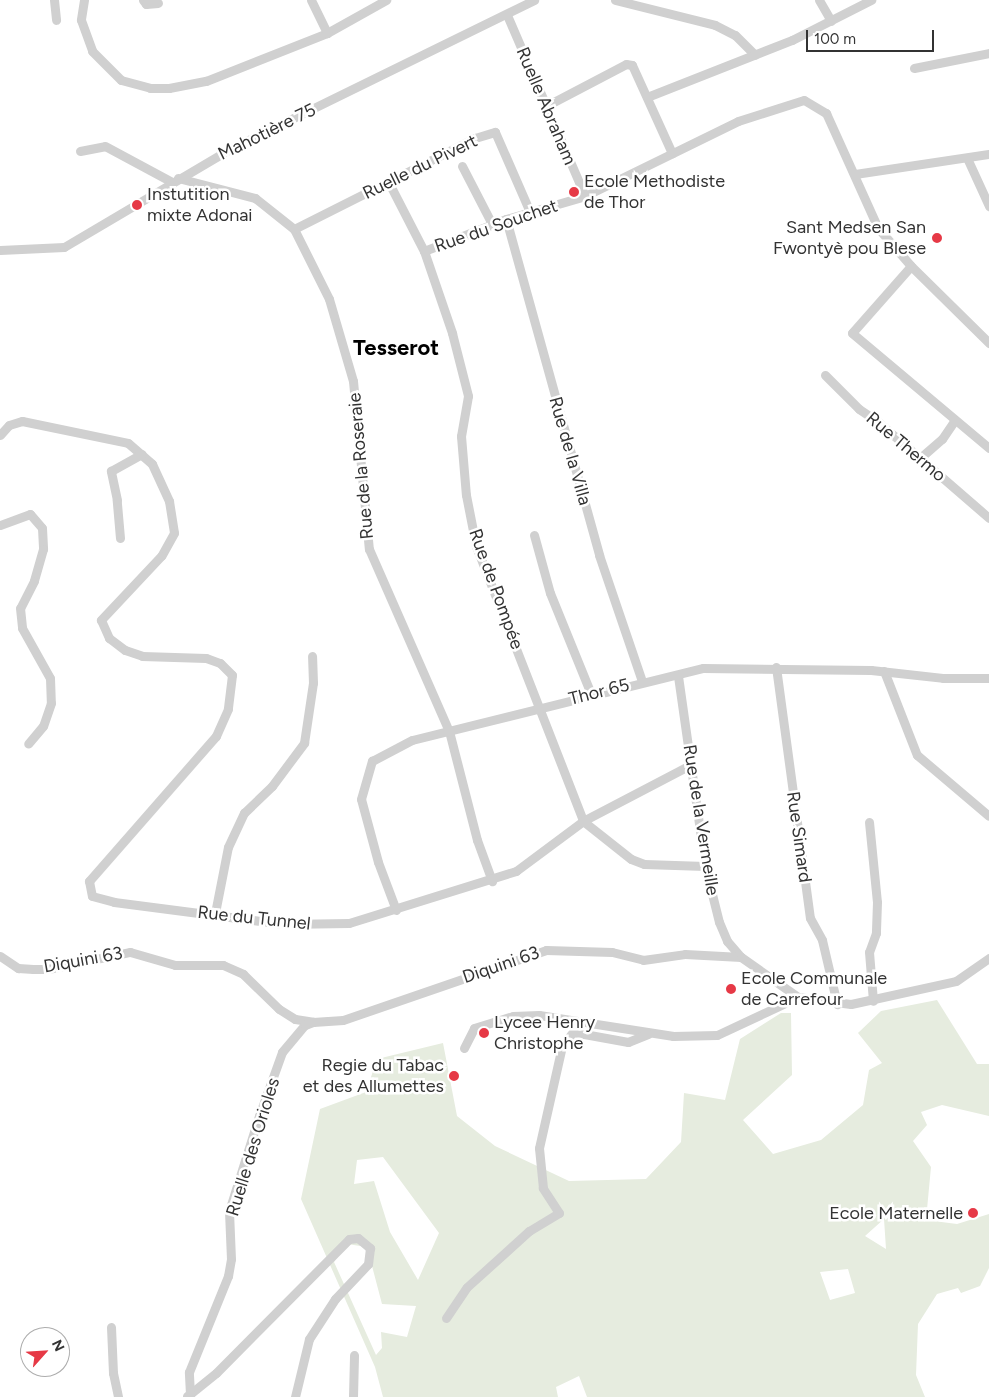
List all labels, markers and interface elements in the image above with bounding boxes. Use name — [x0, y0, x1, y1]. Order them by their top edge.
scale bar — [809, 20, 936, 52]
text: 100 m — [814, 30, 856, 48]
street label: Ruelle Abraham — [511, 44, 581, 168]
street label: Mahotière 75 — [215, 99, 319, 165]
street label: Ruelle du Pivert — [359, 130, 481, 204]
place label: Ecole Methodiste de Thor — [584, 171, 725, 213]
place label: Instutition mixte Adonai — [147, 184, 253, 226]
marker: Ecole Methodiste de Thor — [568, 186, 580, 198]
street label: Rue du Souchet — [432, 195, 560, 257]
marker: Instutition mixte Adonai — [131, 199, 143, 211]
place label: Sant Medsen San Fwontyè pou Blese — [773, 217, 926, 260]
marker: Sant Medsen San Fwontyè pou Blese — [930, 231, 944, 245]
district label: Tesserot — [353, 335, 439, 361]
street label: Rue de la Roseraie — [344, 392, 378, 540]
street label: Rue de la Villa — [544, 394, 596, 508]
street label: Rue Thermo — [862, 407, 950, 487]
street label: Rue de Pompée — [464, 526, 528, 652]
street label: Thor 65 — [567, 674, 631, 710]
street label: Rue de la Vermeille — [678, 743, 724, 897]
street label: Rue Simard — [782, 790, 816, 884]
street label: Rue du Tunnel — [196, 901, 312, 935]
street label: Diquini 63 — [42, 942, 124, 978]
street label: Diquini 63 — [460, 942, 542, 988]
place label: Ecole Communale de Carrefour — [741, 968, 887, 1011]
marker: Ecole Communale de Carrefour — [725, 983, 737, 995]
place label: Lycee Henry Christophe — [494, 1012, 595, 1054]
marker: Lycee Henry Christophe — [478, 1027, 490, 1039]
place label: Regie du Tabac et des Allumettes — [303, 1055, 444, 1098]
marker: Regie du Tabac et des Allumettes — [448, 1070, 460, 1082]
street label: Ruelle des Orioles — [222, 1075, 284, 1219]
place label: Ecole Maternelle — [829, 1202, 963, 1224]
marker: Ecole Maternelle — [967, 1207, 979, 1219]
north arrow — [20, 1327, 70, 1377]
text: N — [48, 1337, 68, 1354]

